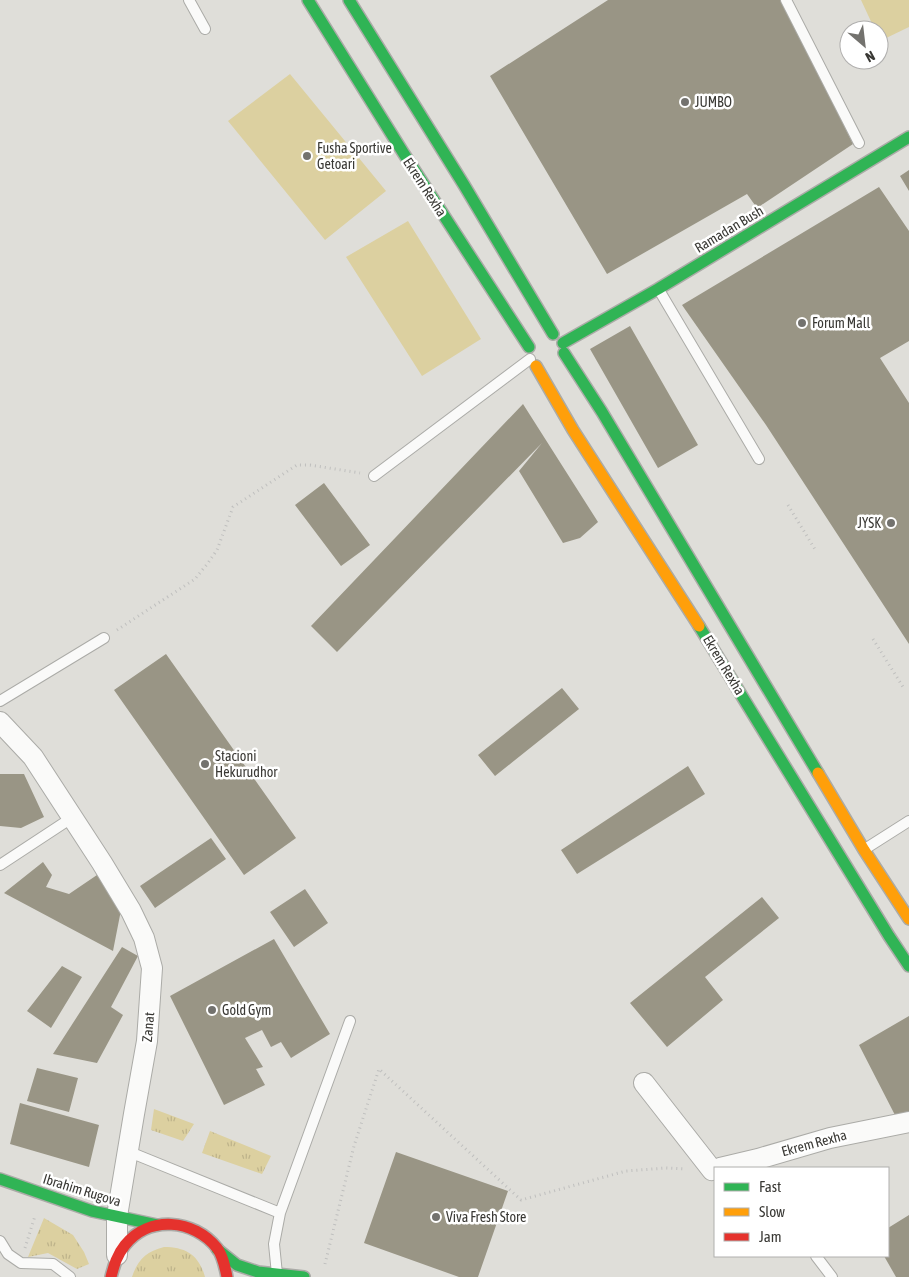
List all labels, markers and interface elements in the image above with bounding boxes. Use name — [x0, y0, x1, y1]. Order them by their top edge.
north arrow — [839, 20, 889, 70]
text: N — [863, 47, 878, 65]
place label: JUMBO — [695, 94, 732, 110]
marker: JUMBO — [679, 96, 691, 108]
place label: Fusha Sportive Getoari — [317, 140, 392, 172]
marker: Fusha Sportive Getoari — [301, 150, 313, 162]
street label: Ekrem Rexha — [400, 155, 450, 219]
street label: Ramadan Bush — [692, 202, 766, 256]
place label: Forum Mall — [812, 315, 870, 331]
marker: Forum Mall — [796, 317, 808, 329]
place label: JYSK — [858, 515, 881, 531]
marker: JYSK — [885, 517, 897, 529]
street label: Ekrem Rexha — [700, 632, 748, 698]
place label: Stacioni Hekurudhor — [215, 748, 278, 780]
marker: Stacioni Hekurudhor — [199, 758, 211, 770]
place label: Gold Gym — [222, 1002, 271, 1018]
marker: Gold Gym — [206, 1004, 218, 1016]
street label: Zanat — [139, 1011, 157, 1043]
street label: Ekrem Rexha — [780, 1127, 848, 1159]
legend — [714, 1167, 889, 1257]
street label: Ibrahim Rugova — [41, 1171, 123, 1209]
text: Fast — [759, 1178, 781, 1195]
text: Slow — [759, 1203, 785, 1220]
place label: Viva Fresh Store — [446, 1209, 526, 1225]
marker: Viva Fresh Store — [430, 1211, 442, 1223]
text: Jam — [759, 1228, 782, 1245]

